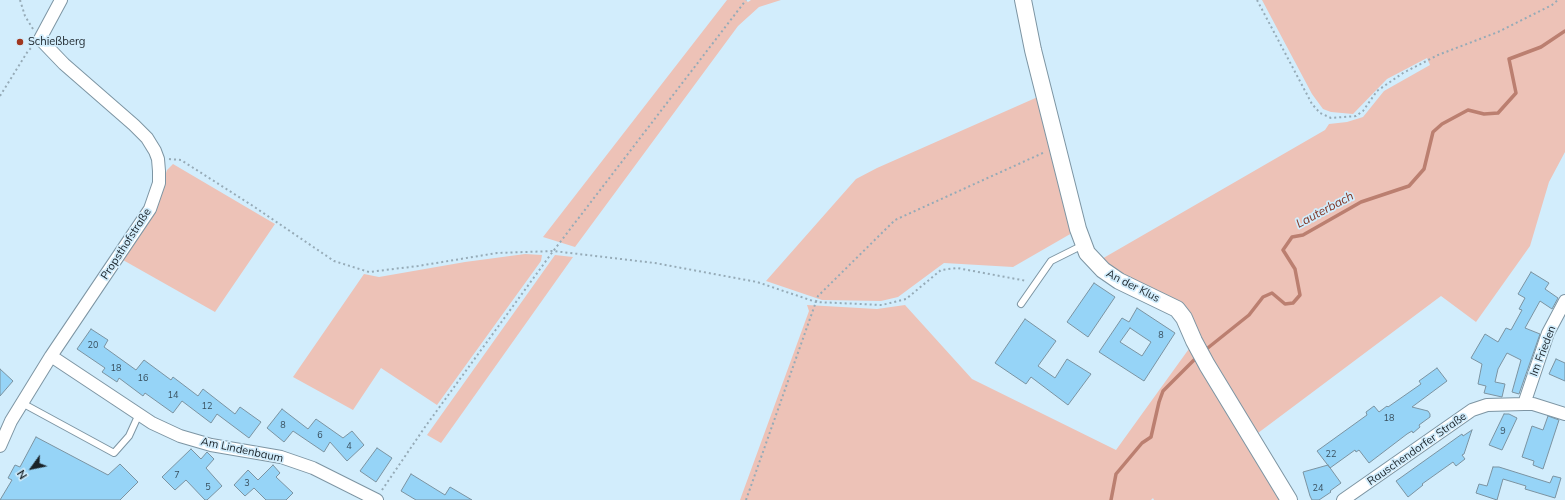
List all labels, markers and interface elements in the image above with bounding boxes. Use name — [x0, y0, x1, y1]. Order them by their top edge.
place label: Schießberg — [28, 35, 85, 49]
marker: Schießberg — [15, 37, 25, 47]
water label: Lauterbach — [1294, 189, 1356, 231]
street label: Propsthofstraße — [98, 206, 154, 282]
street label: An der Klus — [1104, 267, 1162, 305]
street label: Im Frieden — [1527, 324, 1559, 378]
house number: 8 — [1158, 330, 1164, 340]
house number: 20 — [88, 340, 98, 350]
house number: 18 — [111, 363, 121, 373]
house number: 16 — [138, 373, 148, 383]
house number: 14 — [168, 390, 178, 400]
house number: 12 — [202, 401, 212, 411]
street label: Rauschendorfer Straße — [1365, 410, 1469, 488]
house number: 18 — [1384, 413, 1394, 423]
house number: 8 — [280, 420, 286, 430]
house number: 9 — [1500, 426, 1506, 436]
house number: 6 — [317, 430, 323, 440]
street label: Am Lindenbaum — [200, 435, 284, 465]
house number: 4 — [346, 441, 352, 451]
north arrow — [12, 448, 52, 488]
house number: 22 — [1326, 449, 1336, 459]
text: N — [14, 467, 30, 482]
house number: 7 — [174, 470, 180, 480]
house number: 3 — [244, 478, 250, 488]
house number: 5 — [205, 482, 211, 492]
house number: 24 — [1313, 483, 1323, 493]

